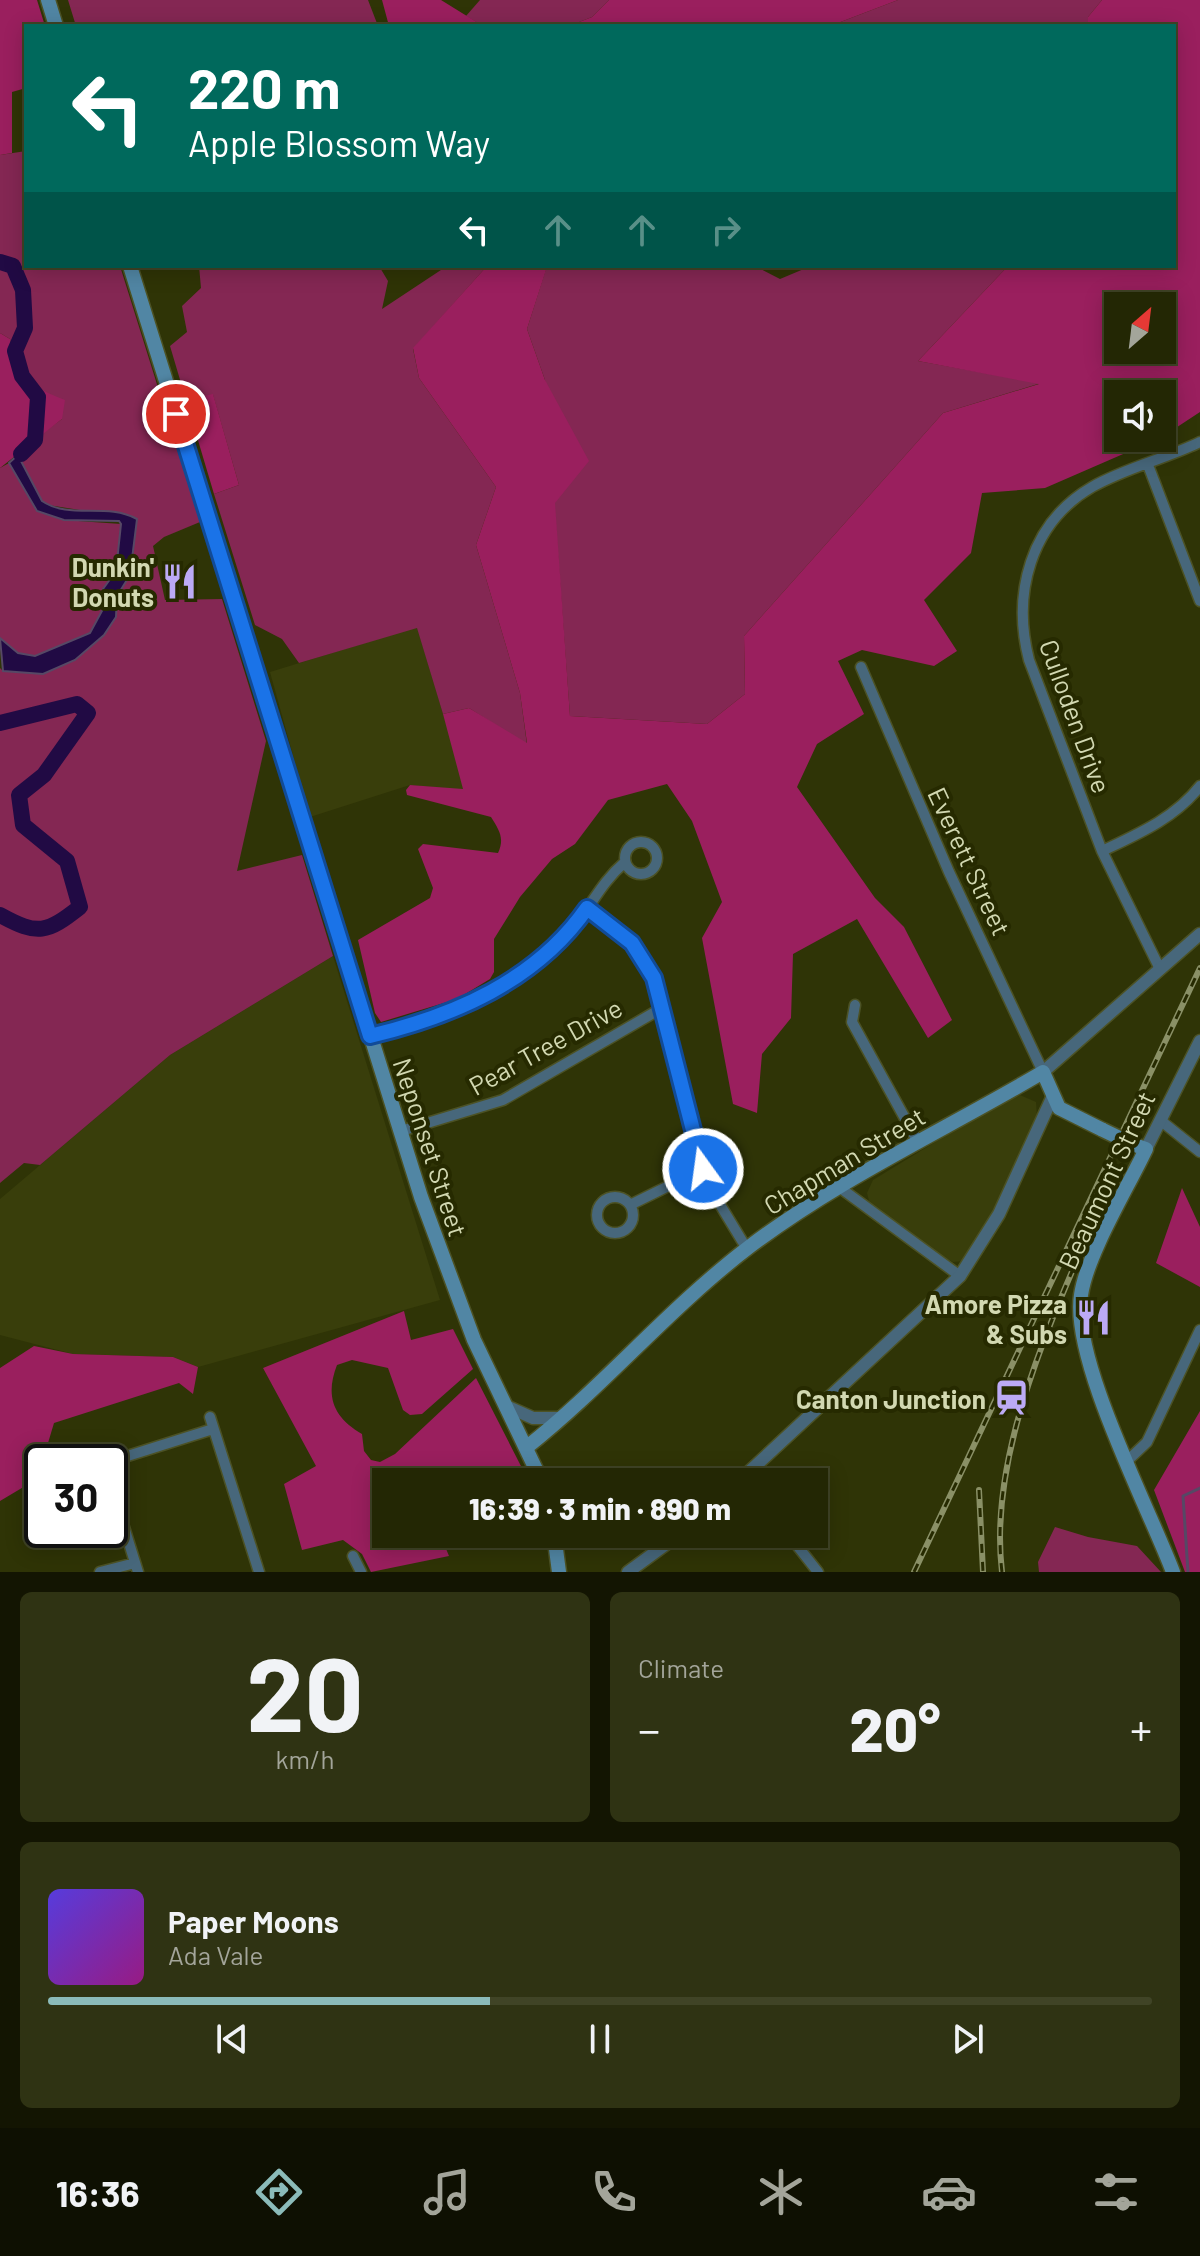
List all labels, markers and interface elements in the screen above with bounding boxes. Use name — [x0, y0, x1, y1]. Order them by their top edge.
text: 220 m — [188, 53, 341, 120]
icon: left — [56, 56, 160, 160]
text: Apple Blossom Way — [188, 121, 490, 164]
icon: left — [452, 208, 496, 252]
icon: ahead — [536, 208, 580, 252]
icon: ahead — [620, 208, 664, 252]
icon: right — [704, 208, 748, 252]
north arrow — [1104, 292, 1176, 364]
map controls — [1104, 292, 1176, 452]
pin — [142, 380, 210, 448]
button: sound — [1104, 380, 1176, 452]
icon: arrive — [154, 392, 198, 436]
place label: Dunkin' Donuts — [72, 551, 155, 612]
restaurant icon: Dunkin' Donuts — [161, 562, 199, 600]
street label: Culloden Drive — [1034, 635, 1118, 797]
street label: Everett Street — [922, 782, 1018, 940]
street label: Pear Tree Drive — [463, 991, 627, 1101]
street label: Neponset Street — [388, 1054, 474, 1240]
street label: Beaumont Street — [1051, 1086, 1161, 1274]
street label: Chapman Street — [758, 1100, 930, 1220]
position arrow — [661, 1127, 745, 1211]
place label: Amore Pizza & Subs — [925, 1288, 1067, 1349]
restaurant icon: Amore Pizza & Subs — [1074, 1299, 1112, 1337]
station icon: Canton Junction — [993, 1379, 1031, 1417]
place label: Canton Junction — [796, 1383, 986, 1414]
speed limit sign: 30 — [24, 1444, 128, 1548]
text: 16:39 · 3 min · 890 m — [469, 1490, 731, 1526]
text: 20 — [246, 1628, 364, 1753]
text: Climate — [638, 1652, 724, 1683]
text: 20° — [850, 1692, 940, 1764]
text: − — [638, 1702, 660, 1755]
text: + — [1130, 1702, 1152, 1755]
text: km/h — [276, 1743, 334, 1774]
text: Paper Moons — [168, 1903, 339, 1939]
text: Ada Vale — [168, 1939, 263, 1970]
icon: previous — [210, 2017, 254, 2061]
icon: pause — [578, 2017, 622, 2061]
icon: next — [946, 2017, 990, 2061]
icon: directions — [251, 2164, 307, 2220]
icon: music — [419, 2164, 475, 2220]
icon: phone — [586, 2164, 642, 2220]
icon: climate — [753, 2164, 809, 2220]
icon: car — [921, 2164, 977, 2220]
icon: filters — [1088, 2164, 1144, 2220]
text: 16:36 — [56, 2171, 140, 2214]

